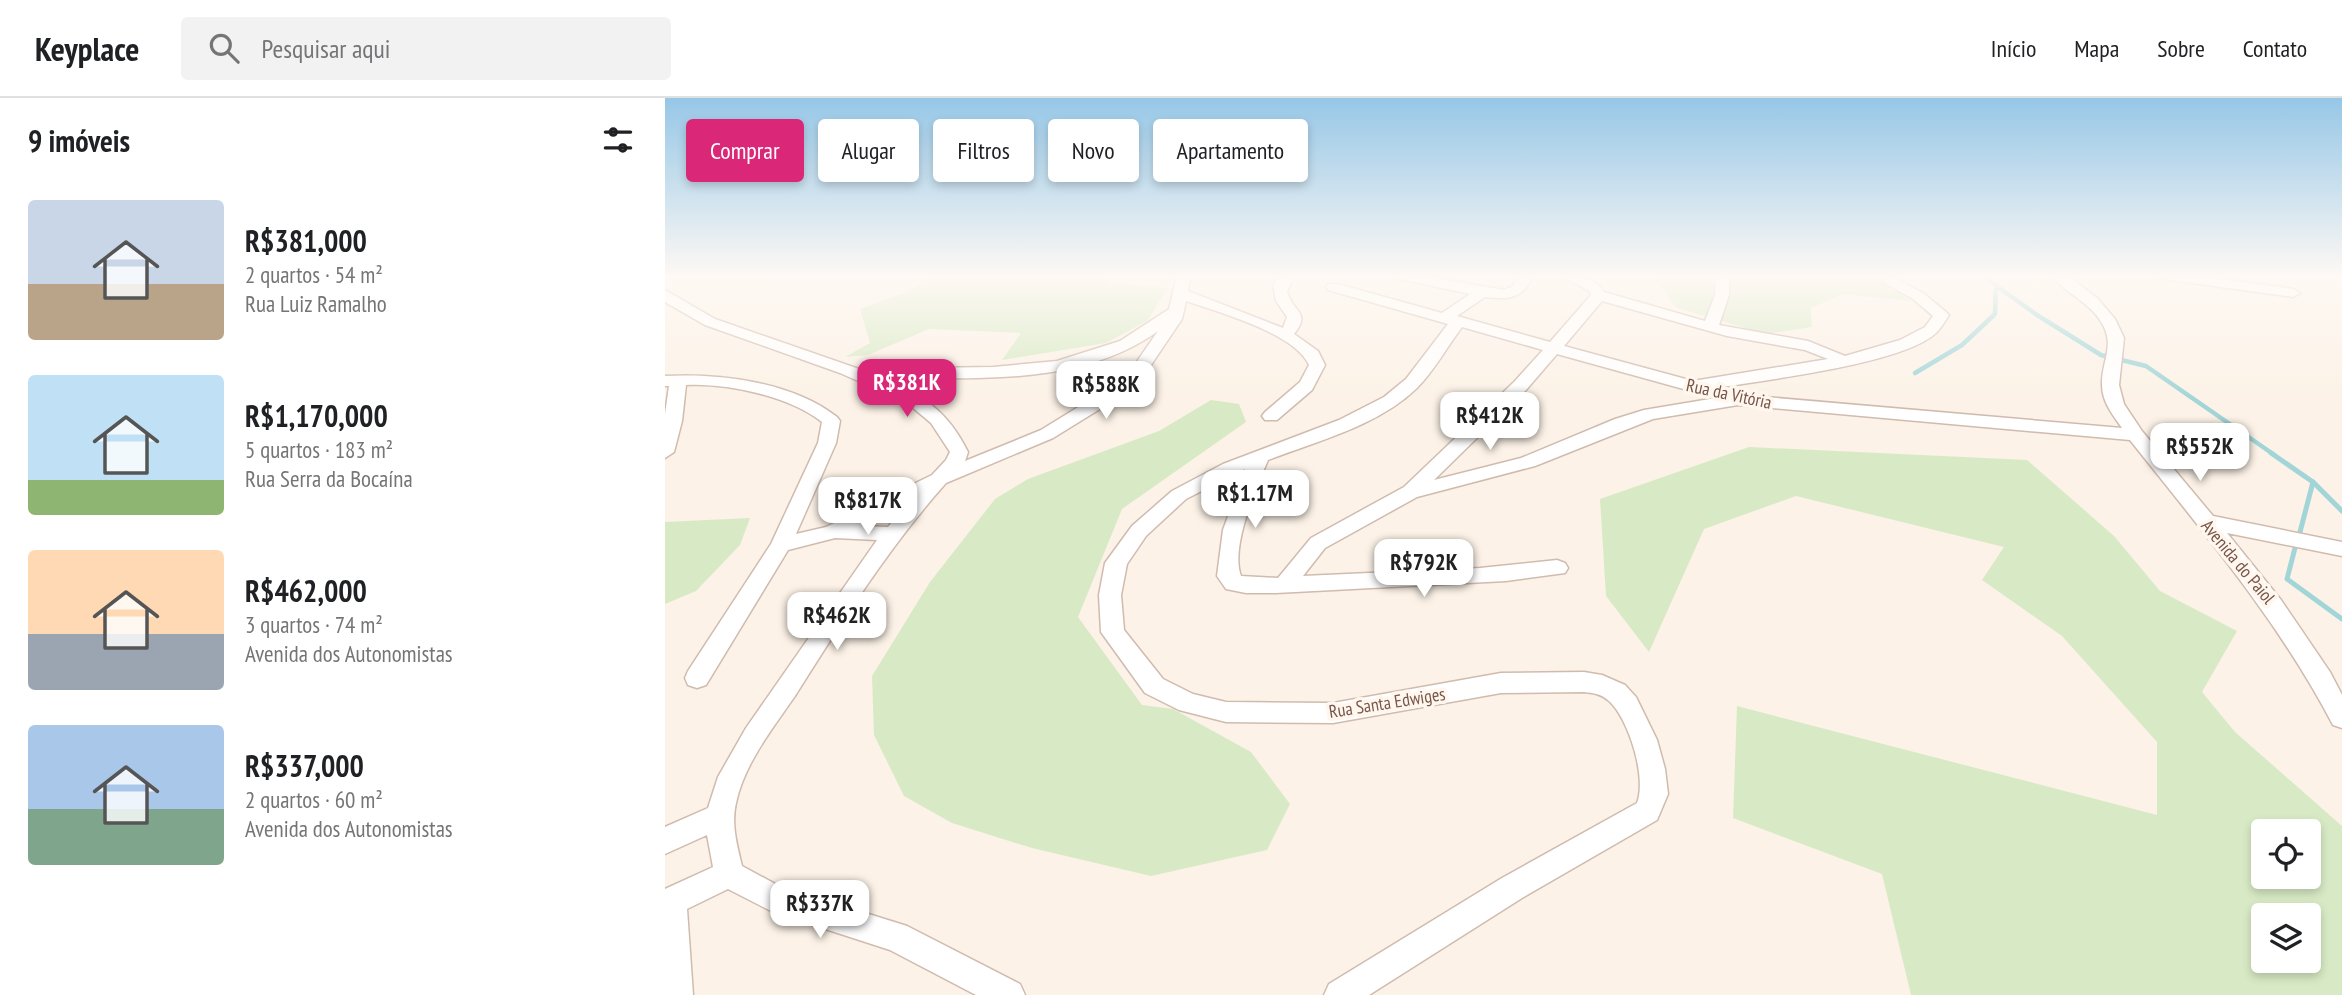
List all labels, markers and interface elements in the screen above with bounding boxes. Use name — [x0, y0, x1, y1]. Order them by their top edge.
search box — [181, 17, 671, 80]
text: Keyplace — [35, 27, 139, 70]
icon: search — [205, 29, 243, 67]
text: Pesquisar aqui — [261, 32, 391, 65]
text: Início — [1991, 33, 2036, 64]
text: Mapa — [2074, 33, 2119, 64]
text: Sobre — [2157, 33, 2205, 64]
text: Contato — [2243, 33, 2307, 64]
chip: Comprar — [686, 119, 804, 182]
chip: Alugar — [818, 119, 919, 182]
chip: Filtros — [933, 119, 1034, 182]
chip: Novo — [1048, 119, 1139, 182]
chip: Apartamento — [1153, 119, 1308, 182]
text: 9 imóveis — [28, 121, 130, 160]
icon: filters — [599, 121, 637, 159]
text: R$381,000 — [245, 221, 367, 260]
icon: home — [84, 228, 168, 312]
text: 2 quartos · 54 m² — [245, 260, 383, 289]
text: Rua Luiz Ramalho — [245, 289, 387, 318]
pin: R$381K — [850, 360, 964, 419]
pin: R$588K — [1049, 362, 1163, 421]
text: R$381K — [873, 367, 941, 396]
text: R$588K — [1072, 369, 1140, 398]
street label: Rua da Vitória — [1684, 373, 1774, 414]
pin: R$412K — [1433, 392, 1547, 452]
text: R$1,170,000 — [245, 396, 388, 435]
text: R$412K — [1456, 400, 1524, 429]
icon: home — [84, 403, 168, 487]
pin: R$552K — [2143, 424, 2257, 483]
text: R$552K — [2166, 431, 2234, 460]
text: 5 quartos · 183 m² — [245, 435, 393, 464]
text: Rua Serra da Bocaína — [245, 464, 413, 493]
pin: R$1.17M — [1190, 470, 1320, 530]
pin: R$817K — [811, 478, 925, 537]
text: R$1.17M — [1217, 478, 1293, 507]
text: R$817K — [834, 485, 902, 514]
street label: Avenida do Paiol — [2196, 515, 2281, 609]
pin: R$792K — [1367, 540, 1481, 599]
text: R$792K — [1390, 547, 1458, 576]
text: R$462,000 — [245, 571, 367, 610]
icon: home — [84, 578, 168, 662]
pin: R$462K — [780, 592, 894, 652]
text: R$462K — [803, 600, 871, 629]
text: 3 quartos · 74 m² — [245, 610, 383, 639]
text: Avenida dos Autonomistas — [245, 639, 453, 668]
street label: Rua Santa Edwiges — [1327, 682, 1447, 723]
text: R$337,000 — [245, 746, 364, 785]
icon: home — [84, 753, 168, 837]
text: 2 quartos · 60 m² — [245, 785, 383, 814]
text: Avenida dos Autonomistas — [245, 814, 453, 843]
map controls — [2251, 819, 2321, 973]
button: locate — [2251, 819, 2321, 889]
pin: R$337K — [763, 880, 877, 940]
text: R$337K — [786, 888, 854, 917]
button: layers — [2251, 903, 2321, 973]

